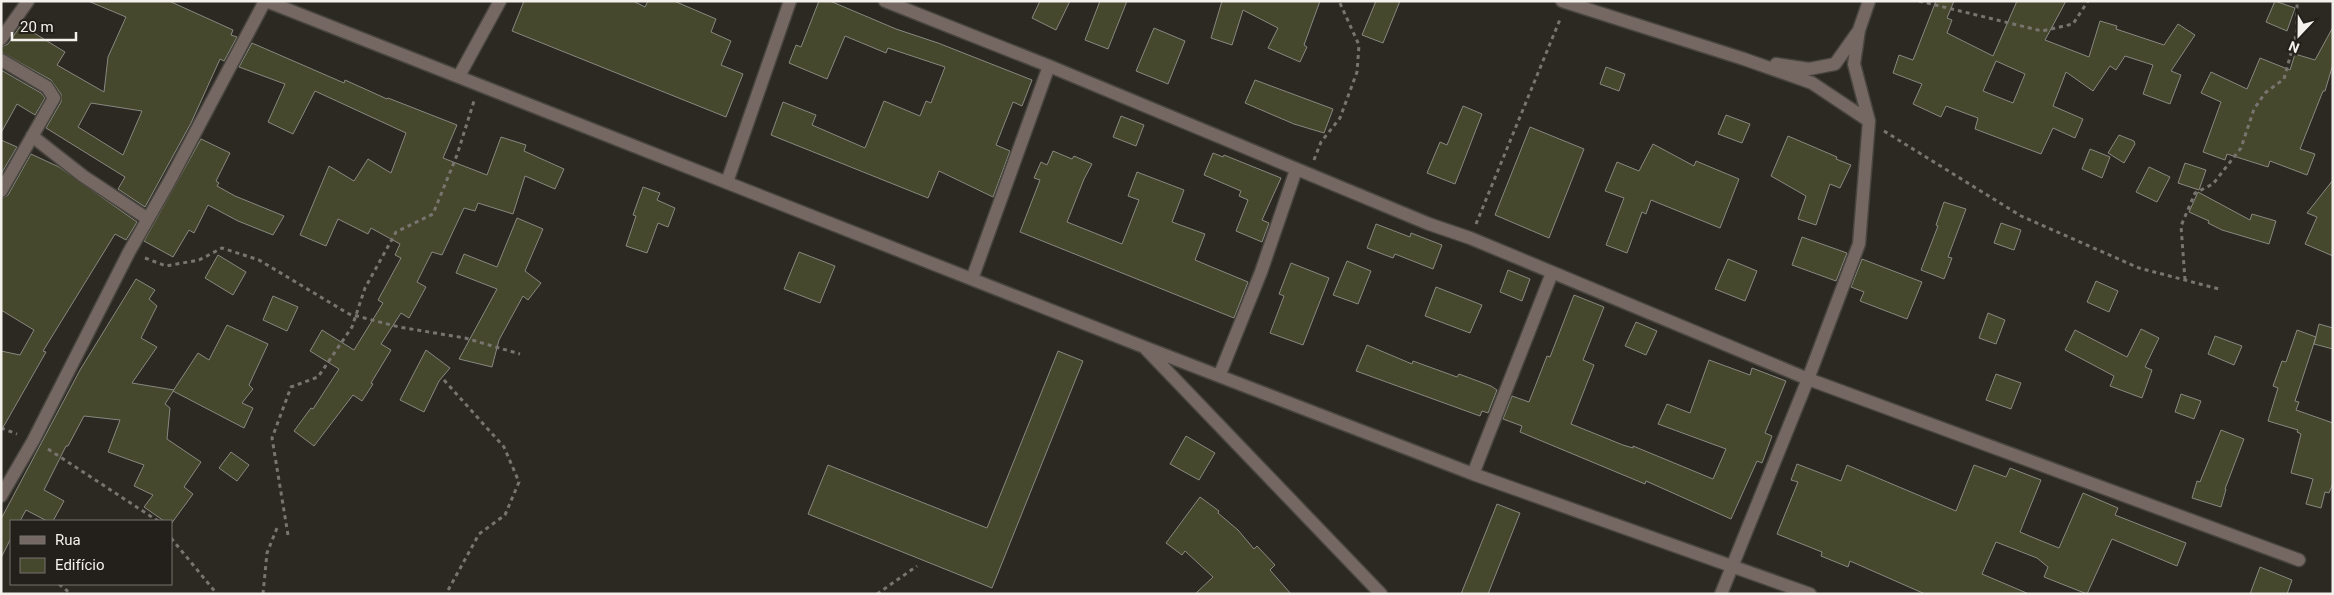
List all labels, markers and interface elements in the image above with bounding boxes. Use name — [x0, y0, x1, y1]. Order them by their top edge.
scale bar — [12, 10, 76, 42]
north arrow — [2274, 10, 2324, 60]
text: 20 m — [20, 18, 54, 36]
text: N — [2287, 38, 2302, 56]
legend — [10, 520, 172, 585]
text: Rua — [55, 531, 81, 549]
text: Edifício — [55, 556, 104, 574]

